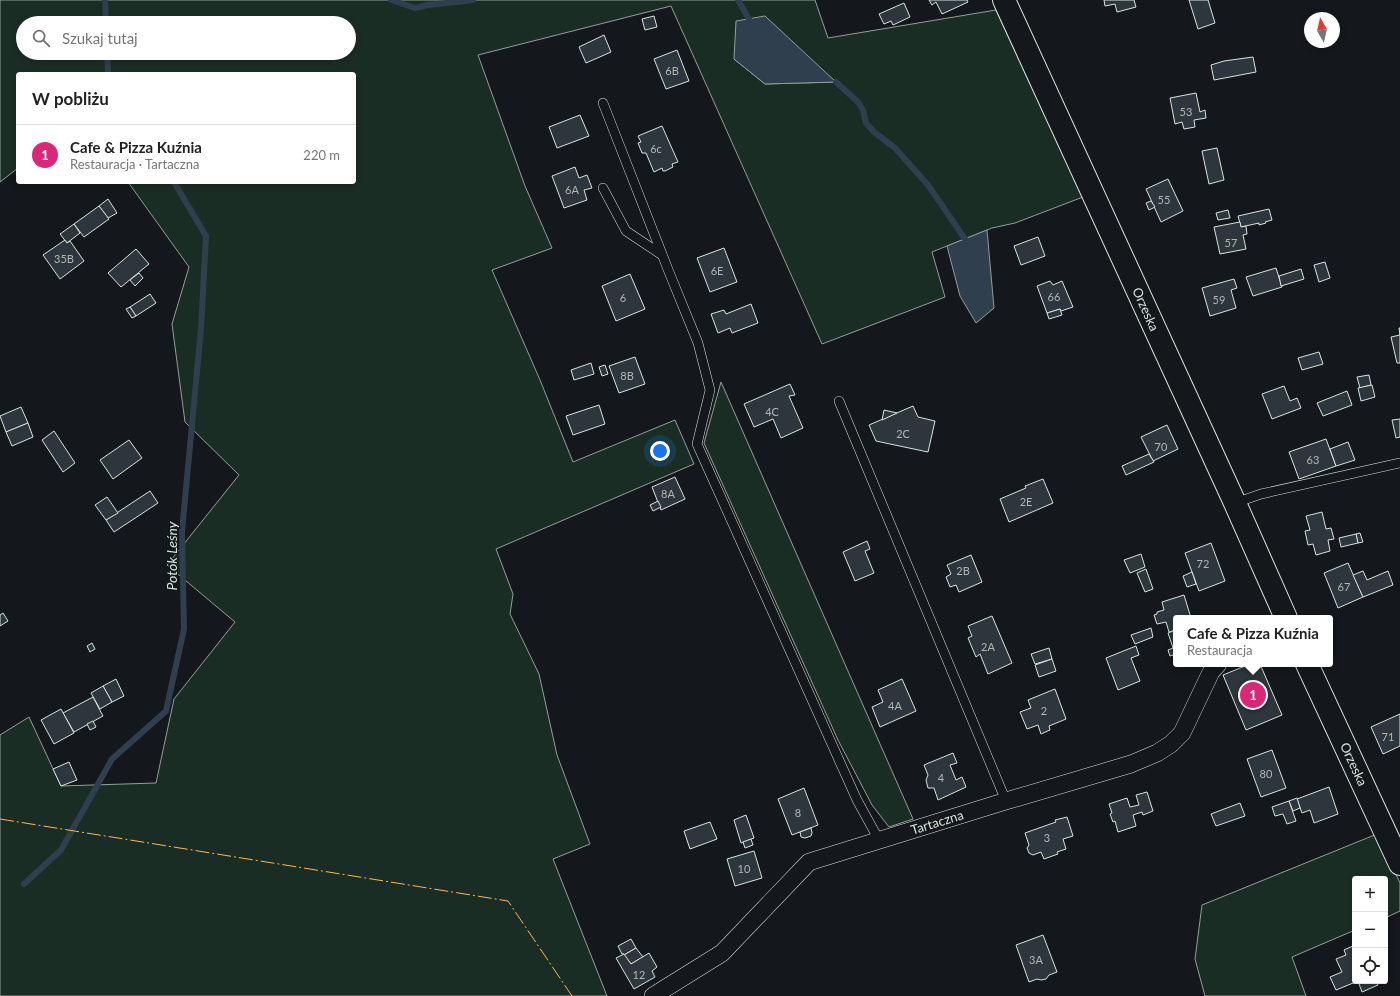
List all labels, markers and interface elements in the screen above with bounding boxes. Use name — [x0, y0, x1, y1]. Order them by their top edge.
north arrow — [1304, 12, 1340, 48]
search box — [16, 16, 356, 60]
icon: search — [30, 27, 52, 49]
text: Szukaj tutaj — [62, 29, 138, 47]
house number: 6B — [665, 64, 679, 77]
text: W pobliżu — [32, 88, 109, 109]
house number: 53 — [1180, 105, 1192, 118]
text: Cafe & Pizza Kuźnia — [70, 138, 202, 156]
house number: 6c — [650, 142, 662, 155]
text: 1 — [41, 147, 49, 163]
text: 220 m — [303, 147, 340, 163]
text: Restauracja · Tartaczna — [70, 156, 199, 172]
house number: 6A — [565, 183, 579, 196]
house number: 55 — [1158, 193, 1170, 206]
house number: 57 — [1225, 236, 1237, 249]
house number: 35B — [54, 252, 74, 265]
house number: 6E — [711, 264, 723, 277]
street label: Orzeska — [1129, 285, 1163, 333]
house number: 66 — [1048, 290, 1060, 303]
house number: 6 — [620, 291, 626, 304]
house number: 59 — [1213, 293, 1225, 306]
house number: 8B — [620, 369, 634, 382]
house number: 4C — [765, 405, 780, 418]
house number: 2C — [896, 427, 911, 440]
house number: 70 — [1155, 440, 1168, 453]
your location — [650, 441, 670, 461]
house number: 63 — [1307, 453, 1319, 466]
house number: 8A — [661, 487, 675, 500]
house number: 2E — [1020, 495, 1032, 508]
water label: Potok Leśny — [163, 521, 180, 591]
house number: 72 — [1197, 557, 1209, 570]
house number: 2B — [956, 564, 970, 577]
house number: 67 — [1338, 580, 1350, 593]
popup — [1173, 615, 1333, 667]
text: Cafe & Pizza Kuźnia — [1187, 624, 1319, 642]
house number: 2A — [981, 640, 995, 653]
text: Restauracja — [1187, 642, 1252, 658]
pin: 1 — [1240, 680, 1266, 710]
house number: 4A — [888, 699, 902, 712]
house number: 2 — [1041, 704, 1047, 717]
house number: 71 — [1382, 730, 1394, 743]
street label: Orzeska — [1337, 740, 1371, 788]
house number: 80 — [1260, 767, 1273, 780]
house number: 4 — [938, 771, 945, 784]
house number: 8 — [795, 806, 801, 819]
street label: Tartaczna — [909, 806, 965, 838]
house number: 3 — [1044, 831, 1050, 844]
house number: 10 — [738, 862, 751, 875]
map controls — [1352, 876, 1388, 984]
button: + — [1352, 876, 1388, 912]
button: − — [1352, 912, 1388, 948]
button: locate — [1352, 948, 1388, 984]
house number: 3A — [1029, 953, 1043, 966]
house number: 12 — [633, 968, 645, 981]

